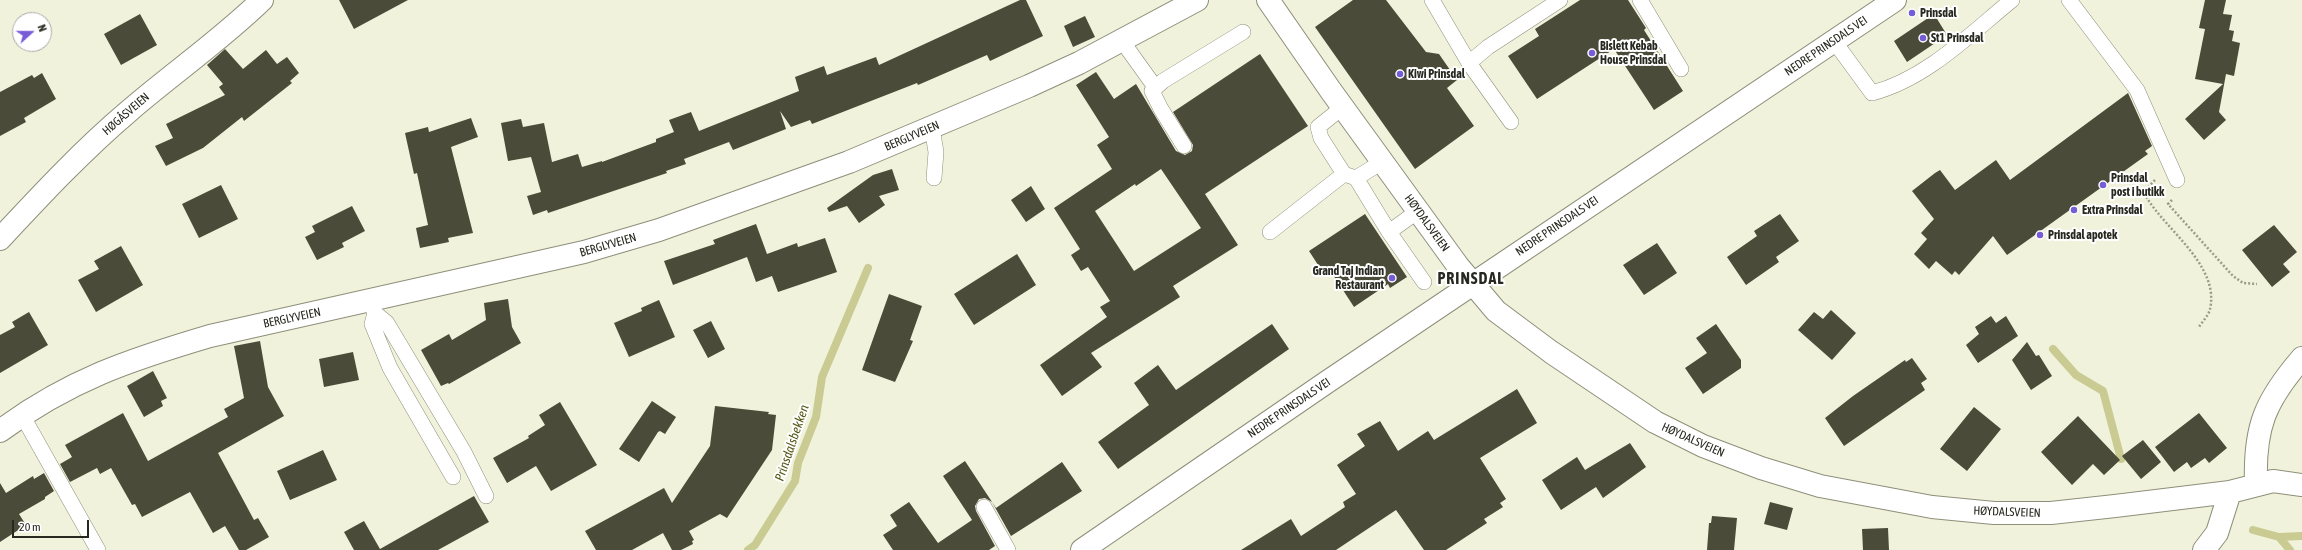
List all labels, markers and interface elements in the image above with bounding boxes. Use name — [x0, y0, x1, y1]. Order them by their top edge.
place label: Prinsdal — [1920, 6, 1957, 20]
marker: Prinsdal — [1907, 8, 1917, 18]
north arrow — [12, 12, 52, 52]
street label: NEDRE PRINSDALS VEI — [1782, 13, 1870, 79]
text: N — [36, 23, 49, 33]
place label: St1 Prinsdal — [1931, 31, 1983, 45]
marker: St1 Prinsdal — [1918, 33, 1928, 43]
place label: Bislett Kebab House Prinsdal — [1600, 39, 1666, 67]
marker: Bislett Kebab House Prinsdal — [1587, 48, 1597, 58]
place label: Kiwi Prinsdal — [1408, 67, 1465, 81]
marker: Kiwi Prinsdal — [1395, 69, 1405, 79]
street label: HØGÅSVEIEN — [100, 90, 152, 138]
street label: BERGLYVEIEN — [882, 118, 942, 154]
place label: Prinsdal post i butikk — [2111, 171, 2164, 199]
marker: Prinsdal post i butikk — [2098, 180, 2108, 190]
street label: HØYDALSVEIEN — [1401, 191, 1453, 255]
street label: NEDRE PRINSDALS VEI — [1513, 193, 1601, 259]
place label: Extra Prinsdal — [2082, 203, 2143, 217]
marker: Extra Prinsdal — [2069, 205, 2079, 215]
place label: Prinsdal apotek — [2048, 228, 2117, 242]
street label: BERGLYVEIEN — [578, 230, 638, 260]
marker: Prinsdal apotek — [2035, 230, 2045, 240]
place label: Grand Taj Indian Restaurant — [1312, 264, 1384, 292]
district label: PRINSDAL — [1437, 269, 1505, 289]
marker: Grand Taj Indian Restaurant — [1387, 273, 1397, 283]
street label: BERGLYVEIEN — [262, 305, 322, 331]
street label: NEDRE PRINSDALS VEI — [1245, 375, 1333, 441]
water label: Prinsdalsbekken — [772, 403, 812, 483]
street label: HØYDALSVEIEN — [1659, 420, 1727, 460]
street label: HØYDALSVEIEN — [1973, 504, 2041, 520]
scale bar — [14, 512, 91, 538]
text: 20 m — [19, 520, 41, 534]

